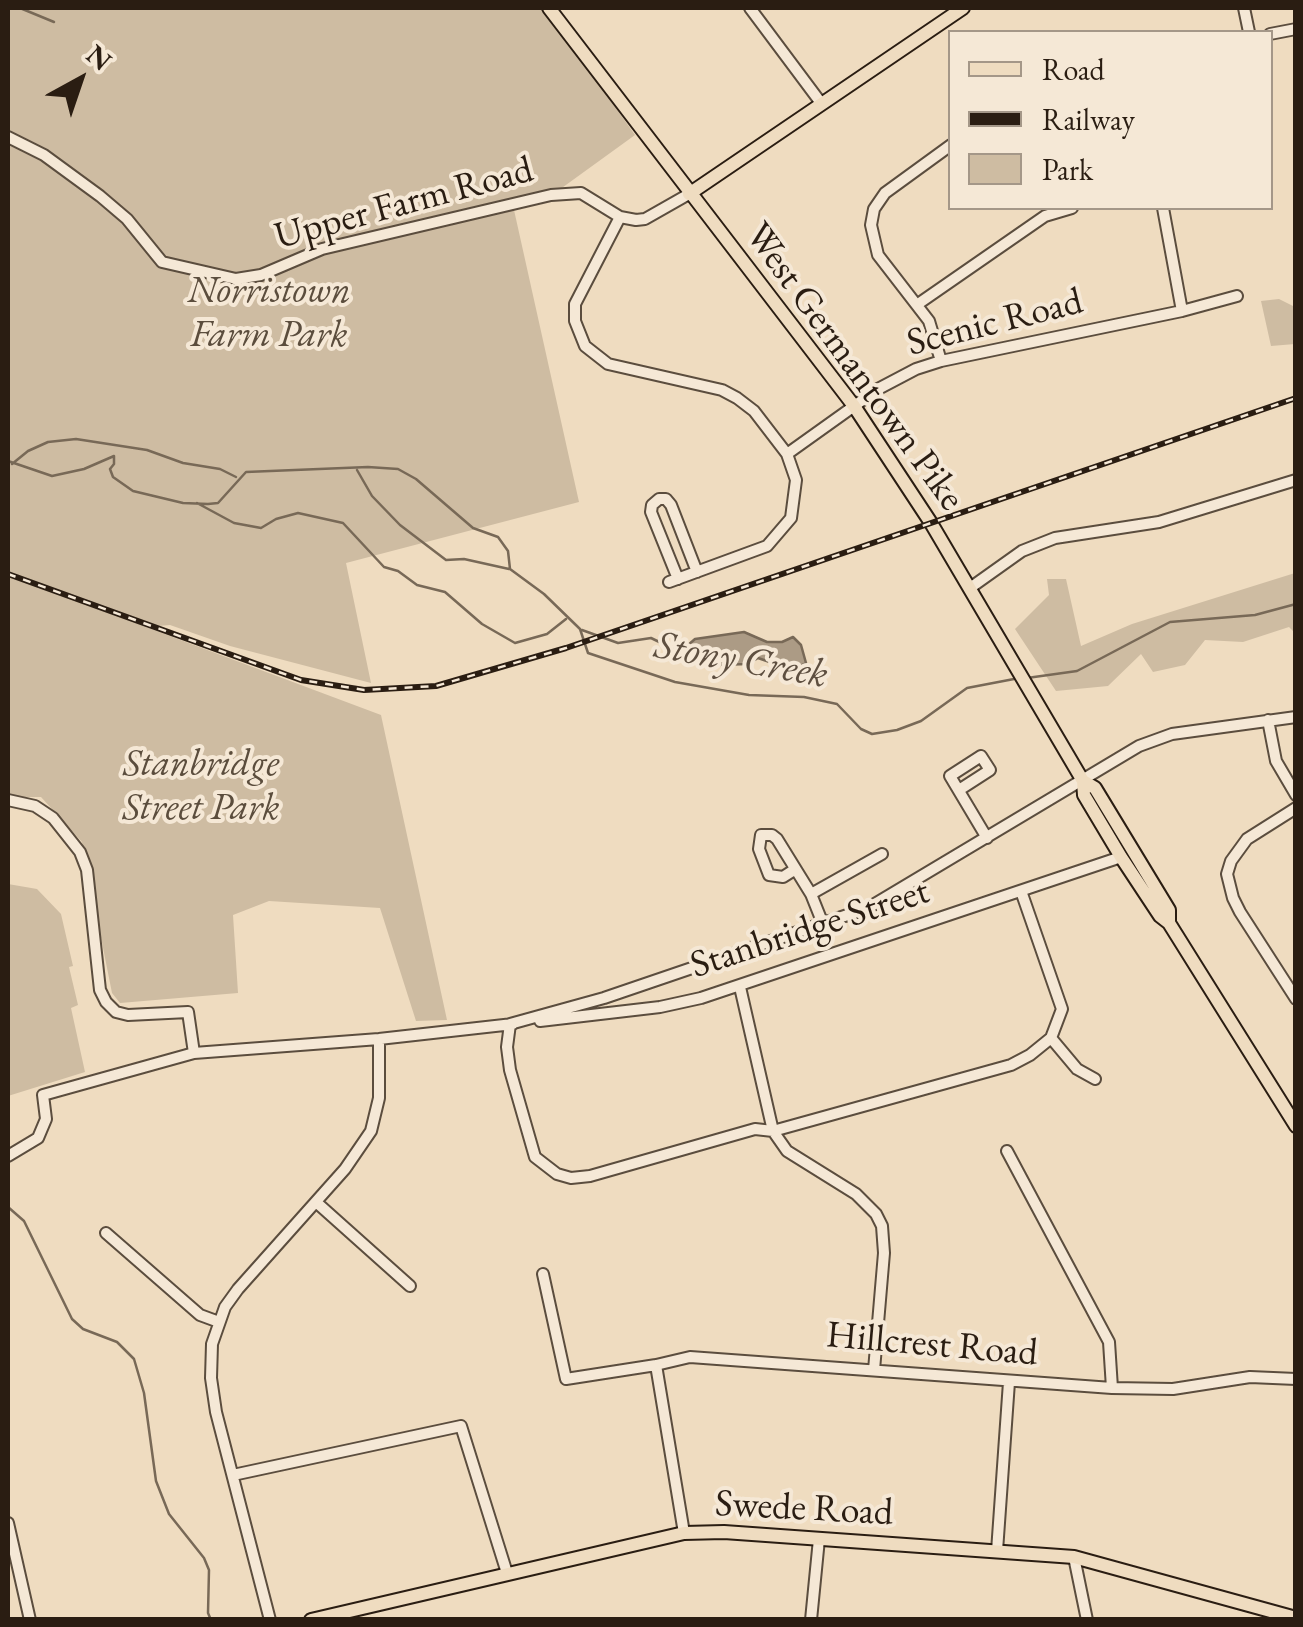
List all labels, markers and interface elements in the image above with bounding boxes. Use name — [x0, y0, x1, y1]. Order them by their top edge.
north arrow — [30, 30, 130, 130]
legend — [948, 30, 1273, 210]
text: N — [79, 36, 120, 78]
text: Road — [1042, 50, 1105, 89]
text: Railway — [1042, 100, 1135, 139]
street label: Upper Farm Road — [270, 148, 538, 260]
text: Park — [1042, 150, 1093, 189]
street label: West Germantown Pike — [734, 214, 974, 520]
park label: Norristown Farm Park — [187, 269, 351, 358]
street label: Scenic Road — [903, 279, 1087, 367]
water label: Stony Creek — [651, 622, 831, 700]
park label: Stanbridge Street Park — [122, 742, 280, 832]
street label: Stanbridge Street — [685, 869, 935, 989]
street label: Hillcrest Road — [824, 1313, 1040, 1377]
street label: Swede Road — [714, 1482, 894, 1536]

